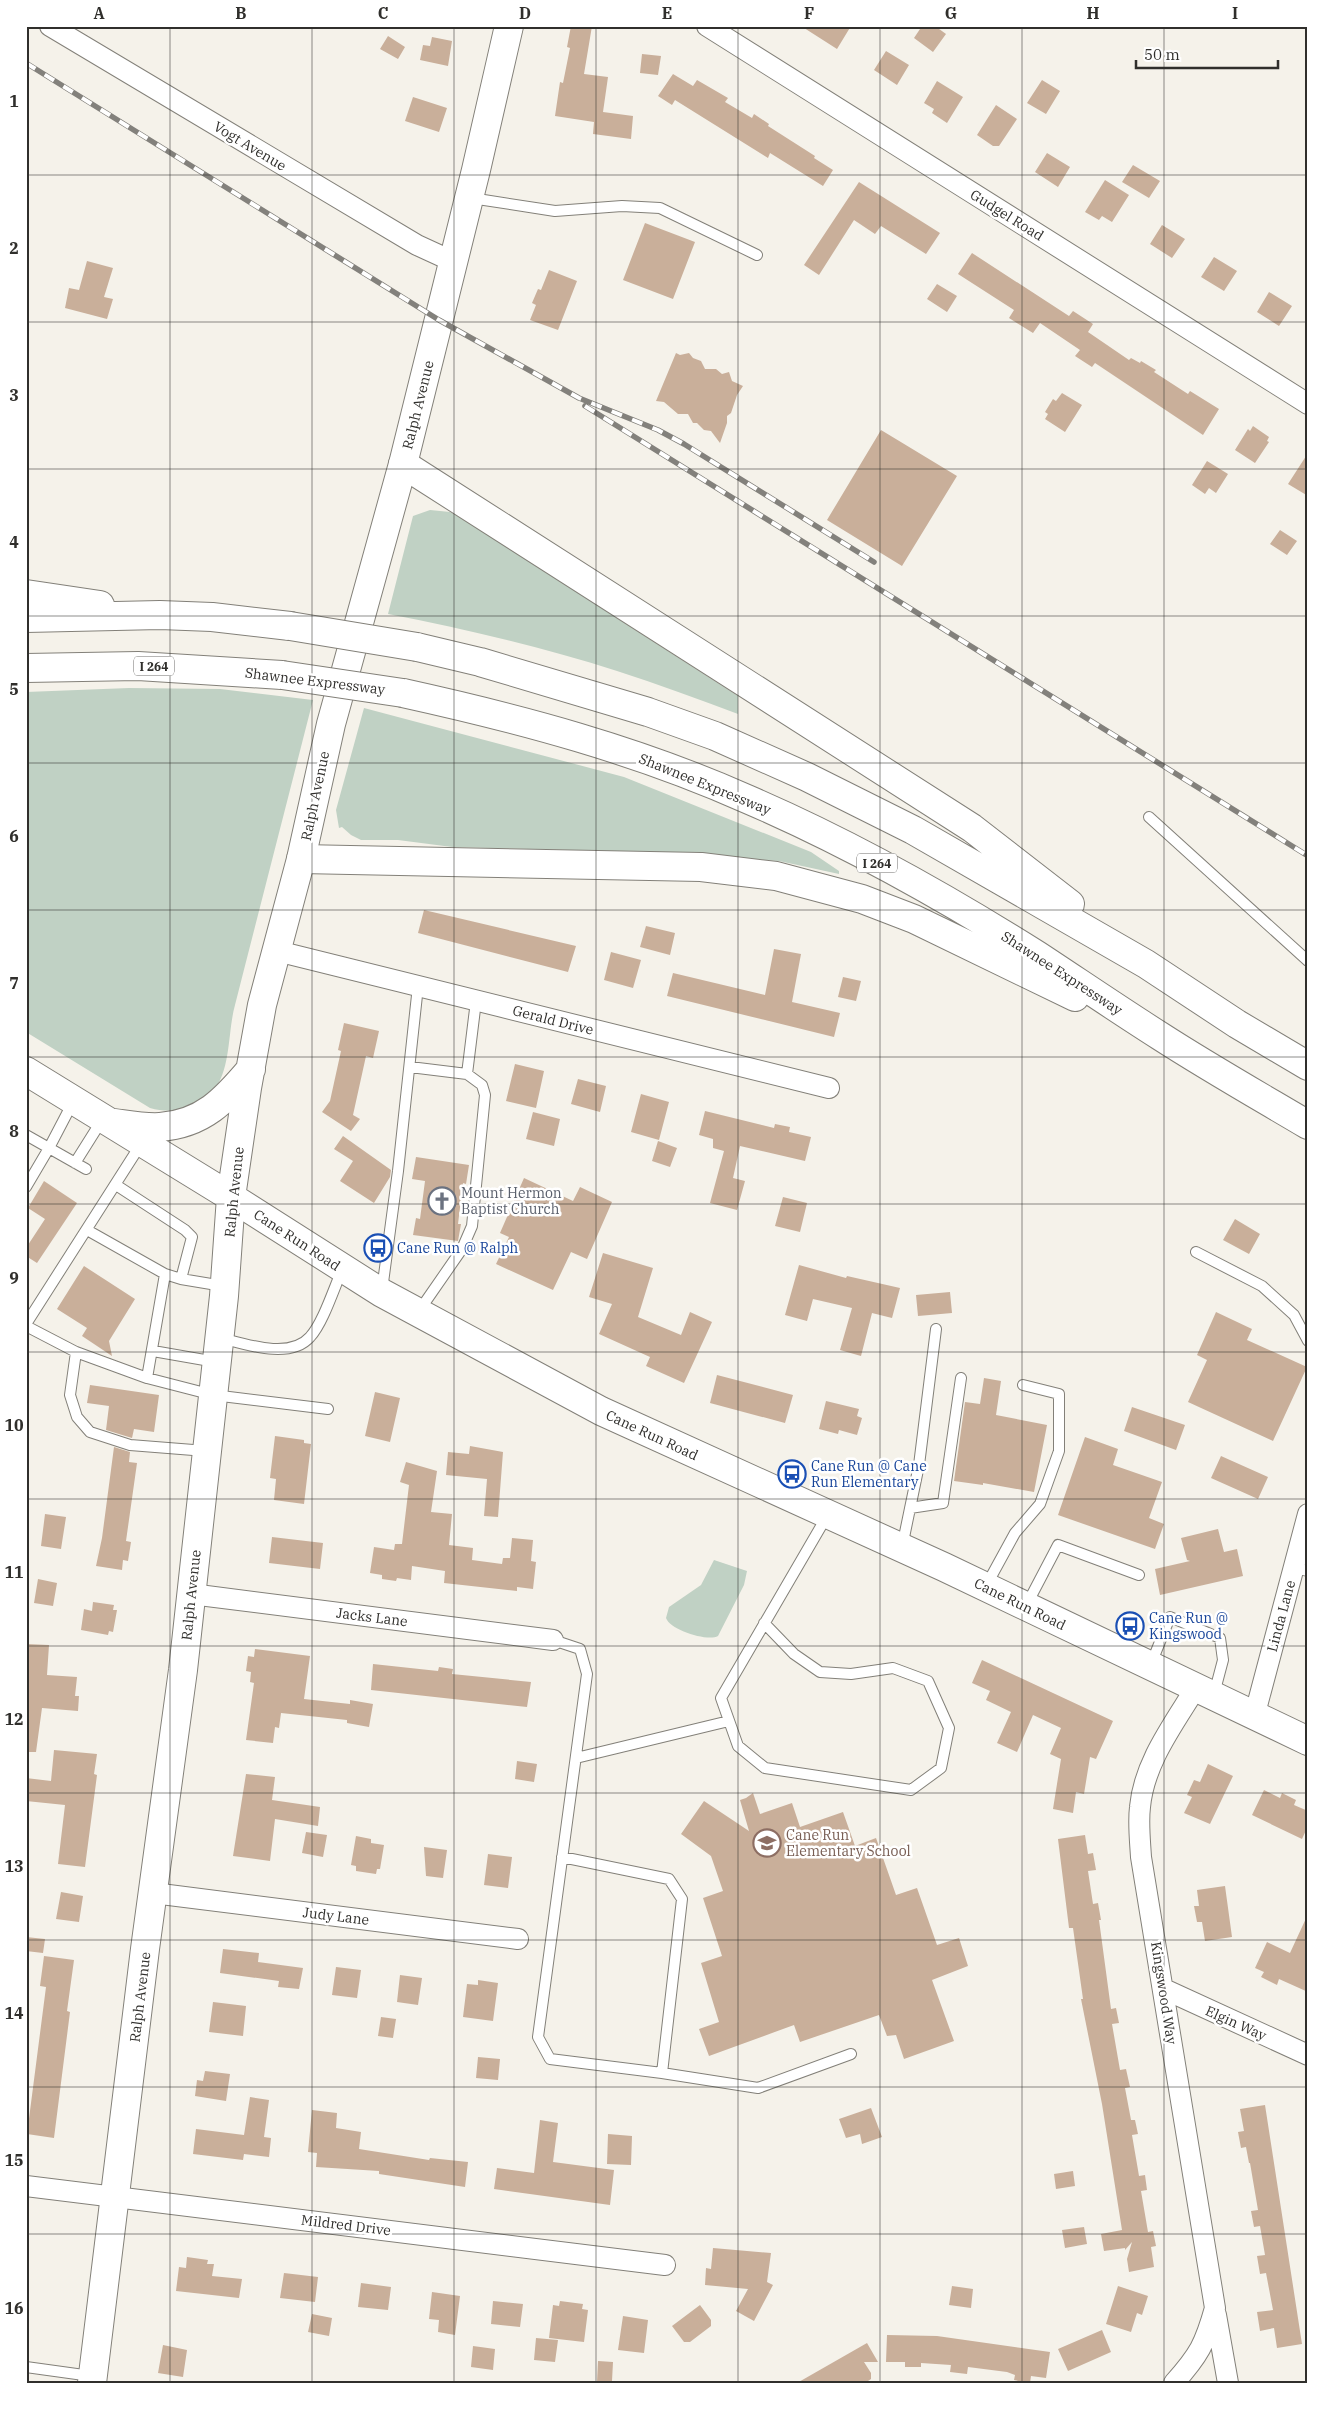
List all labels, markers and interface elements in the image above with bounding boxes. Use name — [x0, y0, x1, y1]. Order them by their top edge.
text: A — [93, 3, 105, 23]
text: B — [235, 3, 247, 23]
text: C — [378, 3, 388, 23]
text: D — [519, 3, 531, 23]
text: E — [662, 3, 672, 23]
text: F — [804, 3, 814, 23]
text: G — [945, 3, 957, 23]
text: H — [1087, 3, 1100, 23]
text: I — [1232, 3, 1238, 23]
scale bar — [1136, 38, 1279, 70]
text: 50 m — [1144, 45, 1180, 64]
text: 1 — [9, 91, 19, 111]
street label: Vogt Avenue — [210, 117, 290, 175]
street label: Gudgel Road — [967, 185, 1047, 245]
text: 2 — [9, 238, 19, 258]
street label: Ralph Avenue — [398, 359, 438, 451]
text: 3 — [9, 385, 19, 405]
text: 4 — [9, 532, 19, 552]
road number: I 264 — [134, 656, 174, 676]
street label: Shawnee Expressway — [244, 663, 387, 699]
text: 5 — [9, 679, 19, 699]
street label: Shawnee Expressway — [636, 749, 774, 819]
street label: Ralph Avenue — [297, 750, 333, 842]
text: 6 — [9, 826, 19, 846]
road number: I 264 — [857, 854, 897, 872]
street label: Shawnee Expressway — [998, 927, 1126, 1019]
text: 7 — [9, 973, 19, 993]
street label: Gerald Drive — [511, 1001, 595, 1039]
text: 8 — [9, 1121, 19, 1141]
street label: Ralph Avenue — [220, 1146, 248, 1238]
place label: Mount Hermon Baptist Church — [461, 1184, 562, 1218]
church icon: Mount Hermon Baptist Church — [427, 1186, 457, 1216]
street label: Cane Run Road — [250, 1205, 344, 1275]
bus stop icon: Cane Run @ Ralph — [363, 1233, 393, 1263]
place label: Cane Run @ Ralph — [397, 1239, 518, 1257]
text: 9 — [9, 1268, 19, 1288]
street label: Cane Run Road — [603, 1406, 701, 1464]
text: 10 — [4, 1415, 24, 1435]
place label: Cane Run @ Cane Run Elementary — [811, 1457, 927, 1491]
bus stop icon: Cane Run @ Cane Run Elementary — [777, 1459, 807, 1489]
street label: Ralph Avenue — [177, 1549, 205, 1641]
text: 11 — [4, 1562, 24, 1582]
street label: Cane Run Road — [971, 1574, 1069, 1634]
street label: Linda Lane — [1263, 1578, 1299, 1654]
street label: Jacks Lane — [335, 1604, 409, 1630]
place label: Cane Run @ Kingswood — [1149, 1609, 1228, 1643]
bus stop icon: Cane Run @ Kingswood — [1115, 1611, 1145, 1641]
text: 12 — [4, 1709, 24, 1729]
place label: Cane Run Elementary School — [786, 1826, 911, 1860]
school or university icon: Cane Run Elementary School — [752, 1828, 782, 1858]
text: 13 — [4, 1856, 24, 1876]
street label: Judy Lane — [302, 1903, 370, 1929]
street label: Kingswood Way — [1147, 1940, 1181, 2046]
street label: Ralph Avenue — [126, 1951, 154, 2043]
street label: Elgin Way — [1203, 2002, 1270, 2045]
text: 14 — [4, 2003, 24, 2023]
text: 15 — [4, 2150, 24, 2170]
street label: Mildred Drive — [300, 2211, 392, 2239]
text: 16 — [4, 2298, 24, 2318]

